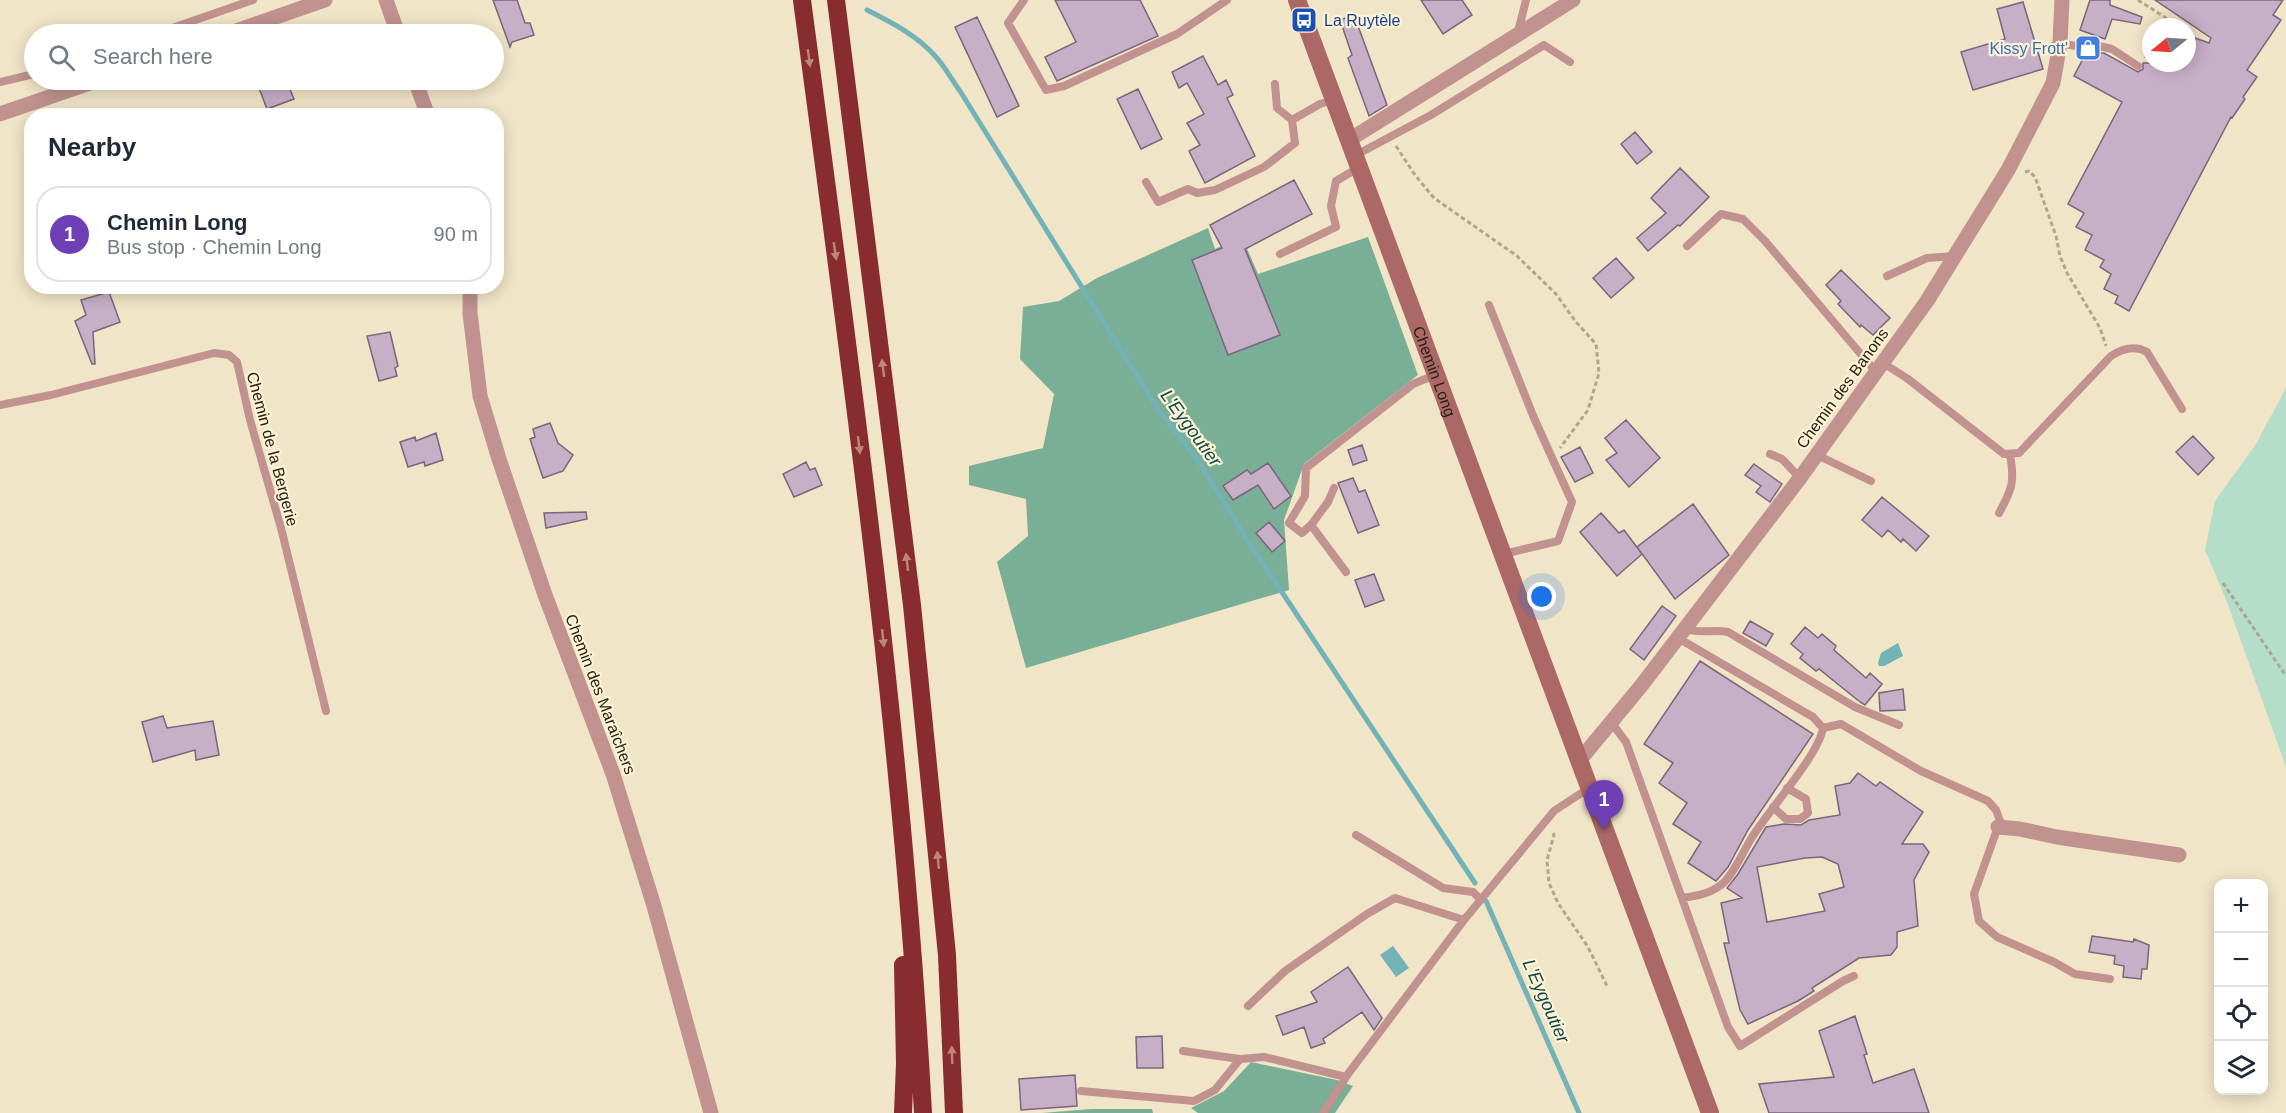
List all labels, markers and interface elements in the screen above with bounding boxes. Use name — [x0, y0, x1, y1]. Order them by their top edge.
bus stop icon: La Ruytèle — [1289, 5, 1319, 35]
place label: La Ruytèle — [1324, 12, 1401, 29]
north arrow — [2142, 18, 2196, 72]
search box — [24, 24, 504, 90]
shop icon: Kissy Frott' — [2073, 33, 2103, 63]
place label: Kissy Frott' — [1989, 40, 2068, 57]
icon: search — [45, 41, 78, 74]
text: Search here — [93, 44, 213, 69]
one-way arrow — [805, 49, 814, 68]
text: Nearby — [48, 132, 136, 162]
text: Chemin Long — [107, 210, 248, 235]
text: 1 — [64, 223, 75, 245]
text: 90 m — [434, 223, 478, 245]
text: Bus stop · Chemin Long — [107, 236, 322, 258]
one-way arrow — [830, 242, 840, 261]
street label: Chemin Long — [1410, 324, 1459, 419]
street label: Chemin des Banons — [1793, 325, 1892, 452]
one-way arrow — [878, 359, 888, 378]
street label: Chemin de la Bergerie — [244, 370, 301, 528]
water label: L'Eygoutier — [1157, 386, 1226, 471]
one-way arrow — [855, 435, 864, 454]
one-way arrow — [902, 552, 911, 571]
your location — [1527, 582, 1556, 611]
street label: Chemin des Maraîchers — [562, 612, 639, 777]
one-way arrow — [878, 629, 888, 648]
pin: 1 — [1584, 780, 1624, 830]
one-way arrow — [933, 851, 943, 870]
map controls — [2214, 879, 2268, 1095]
button: + — [2214, 879, 2268, 933]
button: − — [2214, 933, 2268, 987]
water label: L'Eygoutier — [1519, 956, 1574, 1047]
button: locate — [2214, 987, 2268, 1041]
button: layers — [2214, 1041, 2268, 1095]
one-way arrow — [947, 1045, 956, 1064]

